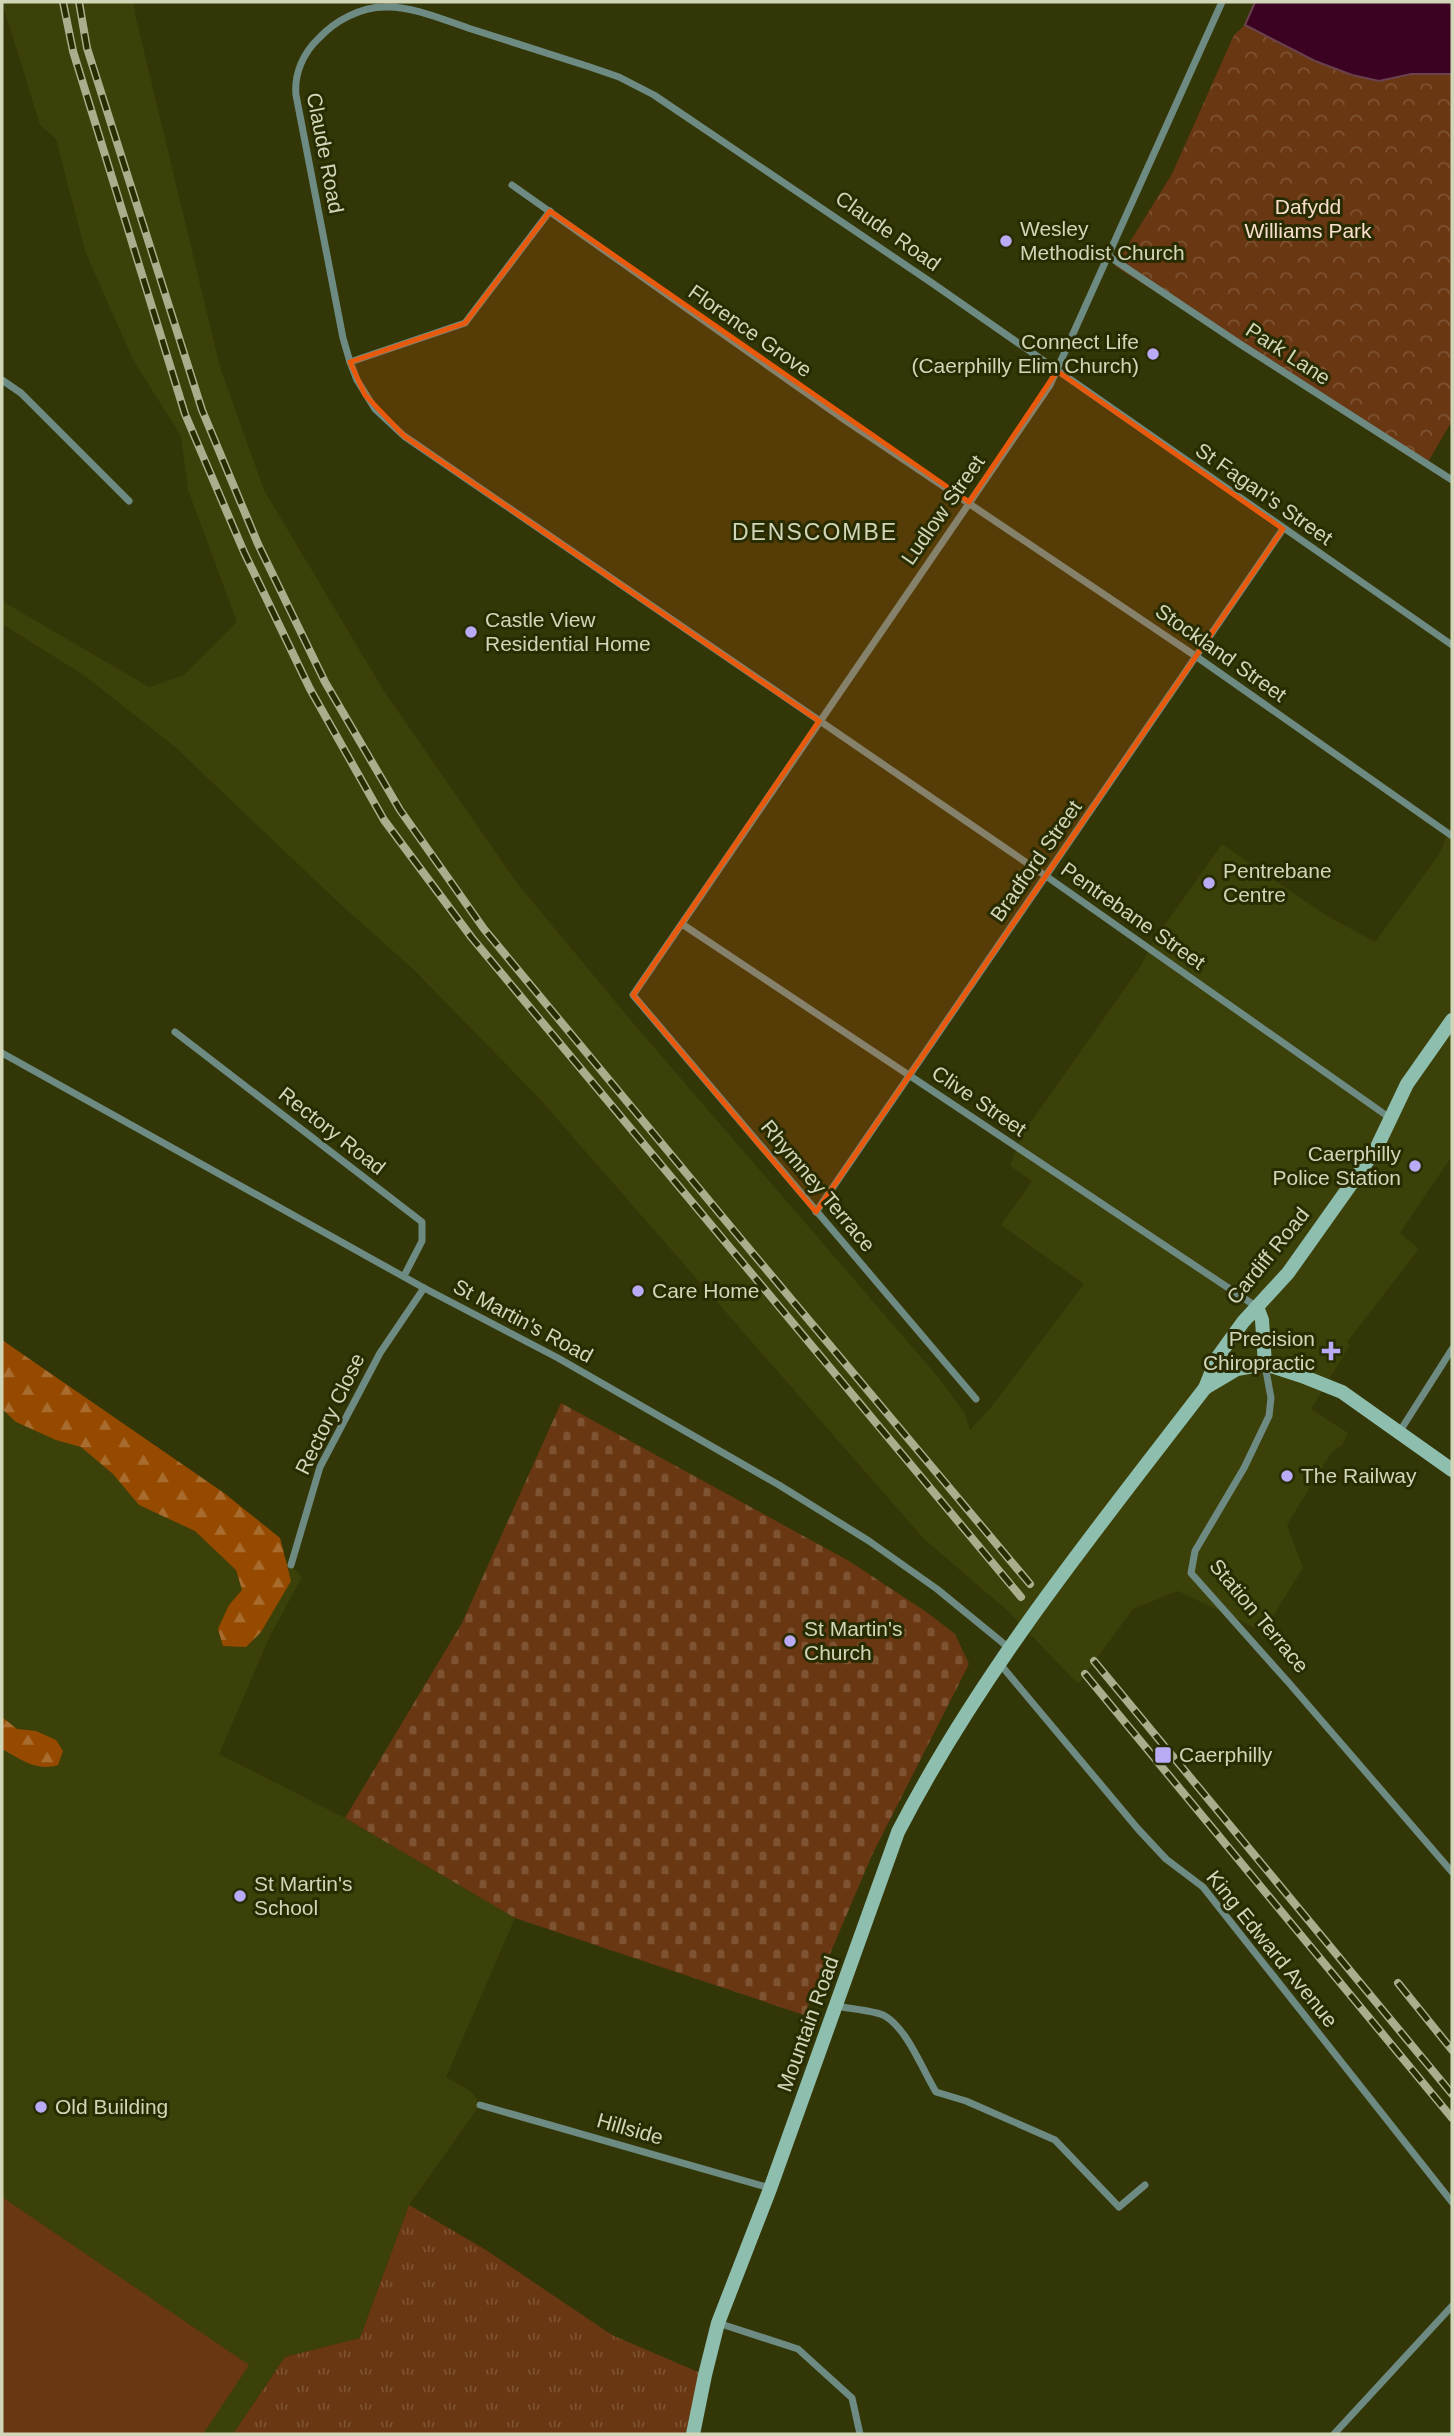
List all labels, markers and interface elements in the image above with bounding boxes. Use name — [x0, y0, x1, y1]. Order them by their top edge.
street label: Claude Road — [303, 91, 348, 215]
street label: Claude Road — [831, 186, 945, 275]
park label: Dafydd Williams Park — [1244, 195, 1372, 242]
place label: Wesley Methodist Church — [1020, 217, 1185, 264]
marker: Wesley Methodist Church — [998, 233, 1014, 249]
street label: Florence Grove — [684, 280, 816, 382]
street label: Park Lane — [1242, 318, 1335, 389]
place label: Connect Life (Caerphilly Elim Church) — [911, 330, 1139, 377]
marker: Connect Life (Caerphilly Elim Church) — [1145, 346, 1161, 362]
street label: St Fagan's Street — [1192, 438, 1337, 549]
street label: Ludlow Street — [896, 450, 989, 569]
district label: DENSCOMBE — [732, 519, 898, 545]
street label: Stockland Street — [1152, 599, 1291, 706]
place label: Castle View Residential Home — [485, 608, 651, 655]
marker: Castle View Residential Home — [463, 624, 479, 640]
street label: Bradford Street — [985, 796, 1086, 926]
street label: Pentrebane Street — [1057, 857, 1210, 974]
place label: Pentrebane Centre — [1223, 859, 1332, 906]
marker: Pentrebane Centre — [1201, 875, 1217, 891]
street label: Clive Street — [928, 1061, 1031, 1141]
street label: Rectory Road — [275, 1082, 390, 1179]
street label: Rhymney Terrace — [757, 1115, 880, 1256]
place label: Caerphilly Police Station — [1273, 1142, 1401, 1189]
marker: Caerphilly Police Station — [1407, 1158, 1423, 1174]
street label: Cardiff Road — [1222, 1203, 1314, 1309]
street label: St Martin's Road — [450, 1274, 597, 1367]
place label: Care Home — [652, 1279, 759, 1302]
marker: Care Home — [630, 1283, 646, 1299]
place label: Precision Chiropractic — [1203, 1327, 1315, 1374]
marker: Precision Chiropractic — [1321, 1341, 1341, 1361]
street label: Rectory Close — [290, 1349, 369, 1478]
place label: The Railway — [1301, 1464, 1417, 1487]
marker: The Railway — [1279, 1468, 1295, 1484]
street label: Station Terrace — [1205, 1554, 1313, 1677]
place label: St Martin's Church — [804, 1617, 903, 1664]
marker: St Martin's Church — [782, 1633, 798, 1649]
place label: Caerphilly — [1179, 1743, 1273, 1766]
marker: Caerphilly — [1153, 1745, 1173, 1765]
street label: King Edward Avenue — [1202, 1866, 1343, 2032]
place label: St Martin's School — [254, 1872, 353, 1919]
marker: St Martin's School — [232, 1888, 248, 1904]
street label: Mountain Road — [772, 1953, 843, 2095]
place label: Old Building — [55, 2095, 168, 2118]
marker: Old Building — [33, 2099, 49, 2115]
street label: Hillside — [594, 2108, 666, 2149]

